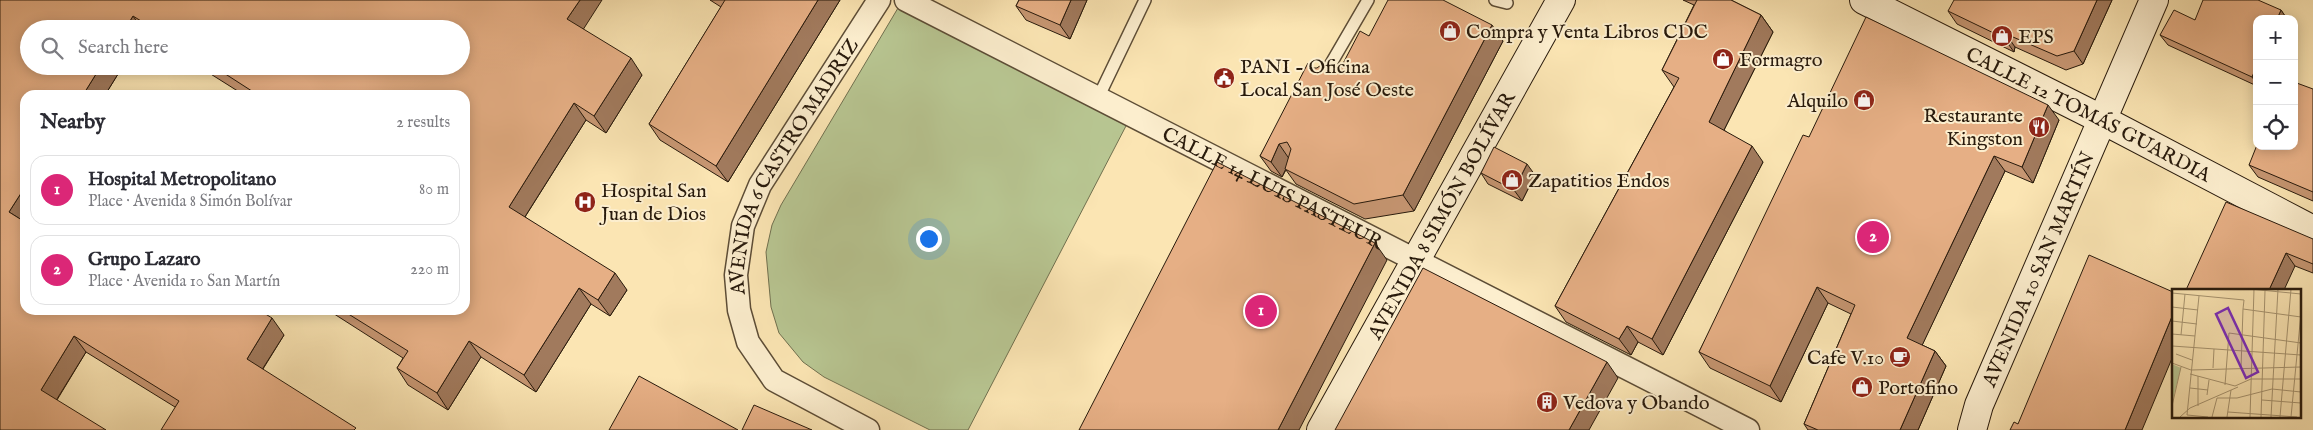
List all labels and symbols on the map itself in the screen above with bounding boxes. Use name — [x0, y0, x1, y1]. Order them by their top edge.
shop icon: Compra y Venta Libros CDC — [1438, 19, 1462, 43]
place label: Compra y Venta Libros CDC — [1466, 20, 1708, 45]
shop icon: EPS — [1990, 24, 2014, 48]
place label: EPS — [2018, 25, 2054, 50]
street label: AVENIDA 6 CASTRO MADRIZ — [724, 34, 865, 297]
street label: CALLE 12 TOMÁS GUARDIA — [1961, 42, 2215, 189]
shop icon: Formagro — [1711, 47, 1735, 71]
place label: Formagro — [1739, 48, 1823, 73]
place label: PANI - Oficina Local San José Oeste — [1240, 55, 1414, 103]
public building icon: PANI - Oficina Local San José Oeste — [1212, 66, 1236, 90]
street label: AVENIDA 8 SIMÓN BOLÍVAR — [1363, 87, 1522, 345]
shop icon: Alquilo — [1852, 88, 1876, 112]
place label: Alquilo — [1786, 89, 1848, 114]
place label: Restaurante Kingston — [1923, 104, 2023, 152]
restaurant icon: Restaurante Kingston — [2027, 115, 2051, 139]
street label: CALLE 14 LUIS PASTEUR — [1157, 122, 1388, 256]
street label: AVENIDA 10 SAN MARTÍN — [1977, 148, 2101, 392]
shop icon: Zapatitios Endos — [1500, 168, 1524, 192]
place label: Zapatitios Endos — [1528, 169, 1670, 194]
place label: Hospital San Juan de Dios — [599, 179, 707, 227]
hospital icon: Hospital San Juan de Dios — [573, 190, 597, 214]
pin: 2 — [1857, 218, 1889, 256]
your location — [916, 226, 942, 252]
inset map — [2172, 289, 2300, 418]
pin: 1 — [1245, 292, 1277, 330]
cafe icon: Cafe V.10 — [1888, 345, 1912, 369]
place label: Cafe V.10 — [1807, 346, 1884, 371]
shop icon: Portofino — [1850, 375, 1874, 399]
place label: Portofino — [1878, 376, 1958, 401]
building icon: Vedova y Obando — [1535, 390, 1559, 414]
place label: Vedova y Obando — [1562, 391, 1710, 416]

